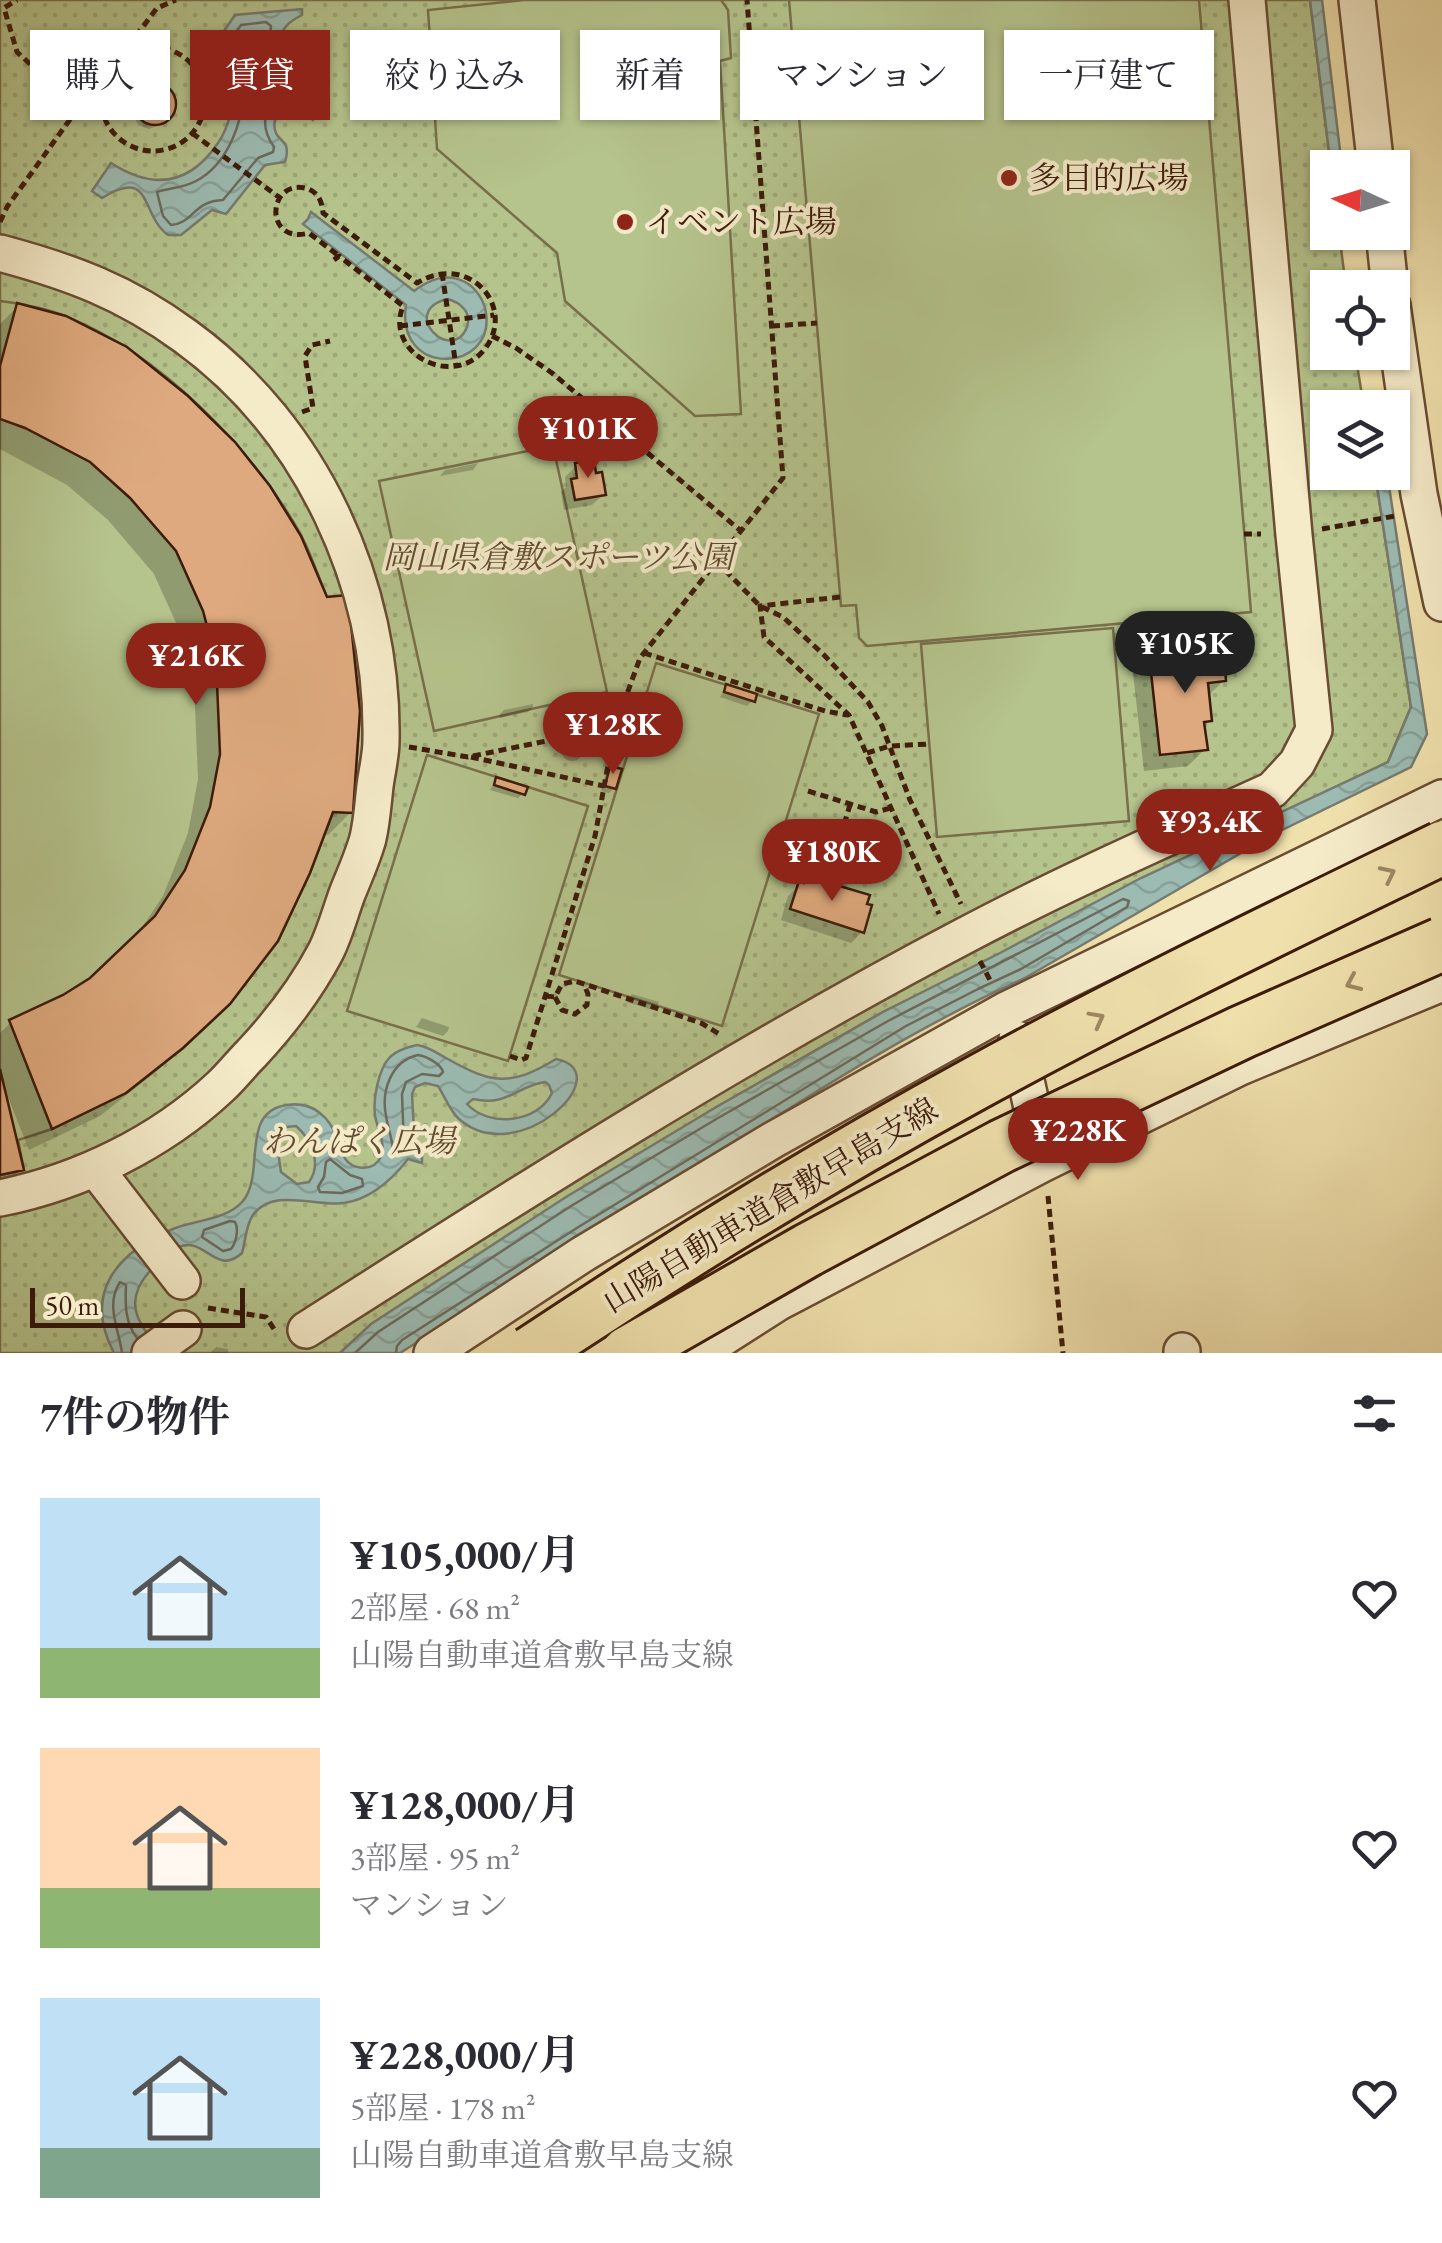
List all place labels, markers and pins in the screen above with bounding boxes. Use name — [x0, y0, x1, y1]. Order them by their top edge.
place label: 多目的広場 — [1029, 157, 1189, 199]
marker: 多目的広場 — [998, 167, 1020, 189]
place label: イベント広場 — [645, 201, 837, 243]
marker: イベント広場 — [614, 211, 636, 233]
pin: ¥101K — [518, 396, 658, 481]
pin: ¥105K — [1115, 611, 1255, 696]
pin: ¥216K — [126, 623, 266, 708]
pin: ¥128K — [543, 692, 683, 777]
pin: ¥93.4K — [1129, 789, 1291, 874]
pin: ¥180K — [762, 819, 902, 904]
pin: ¥228K — [1008, 1098, 1148, 1183]

